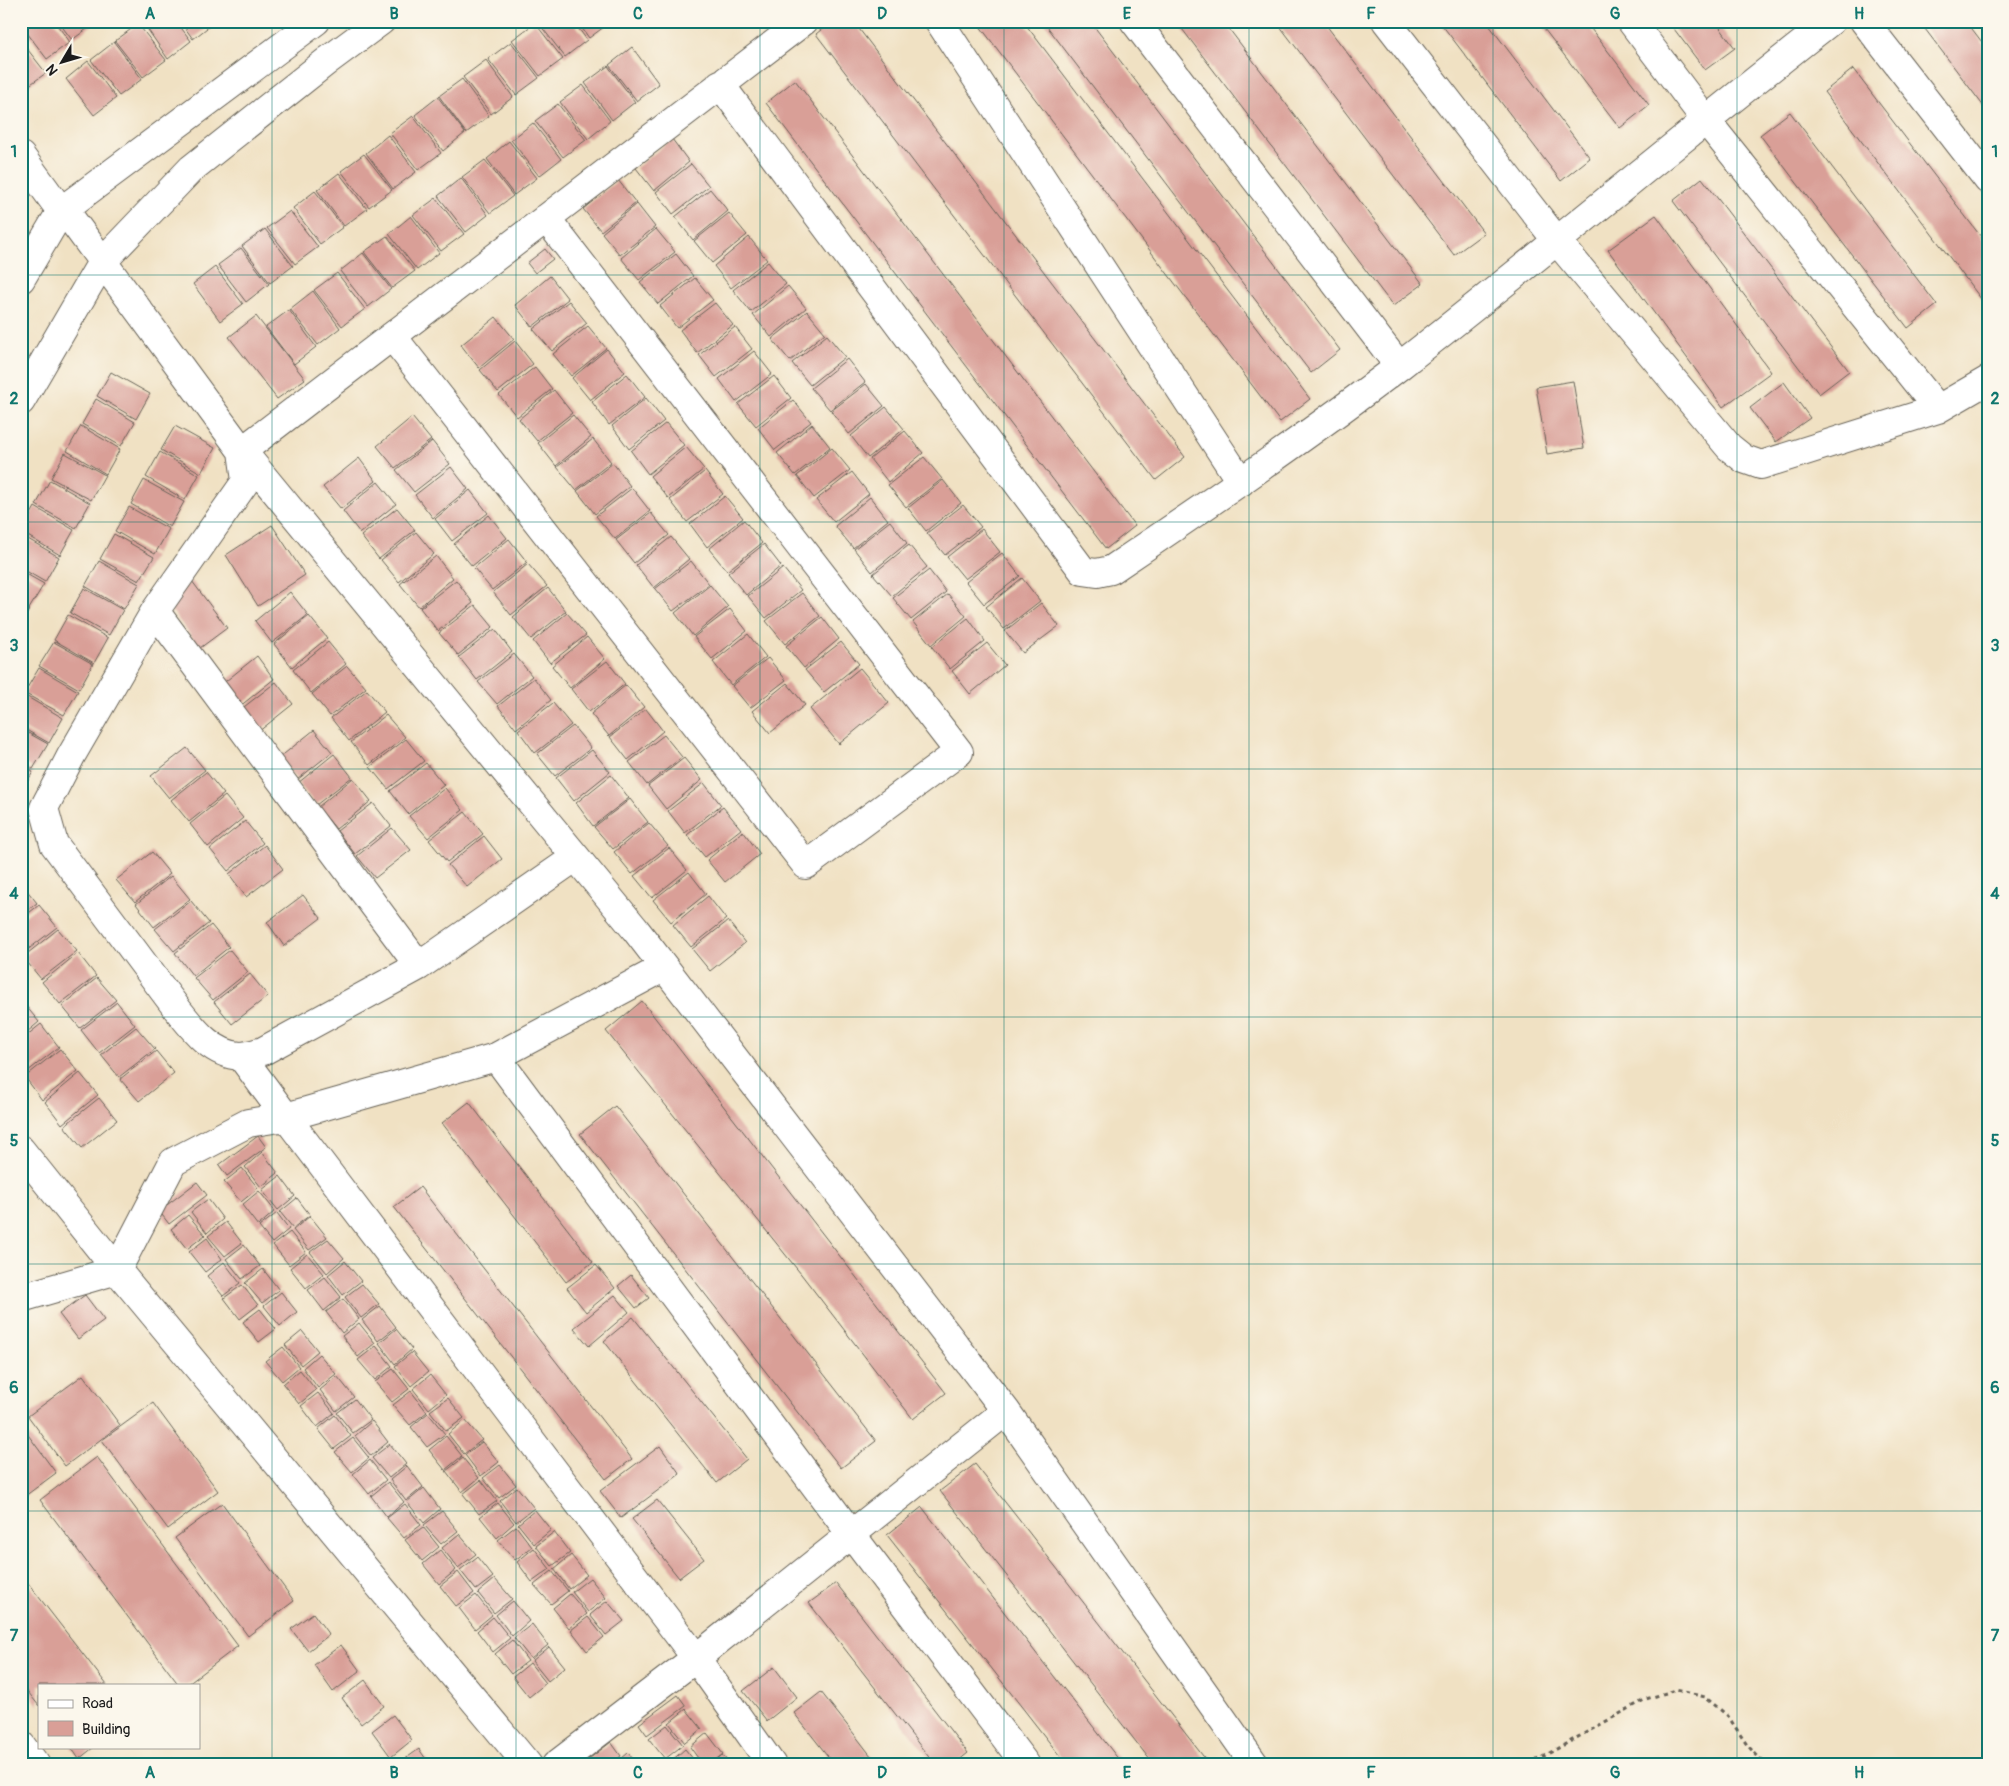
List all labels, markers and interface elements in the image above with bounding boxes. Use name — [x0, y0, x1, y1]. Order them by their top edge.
text: A — [145, 4, 156, 24]
text: B — [389, 4, 399, 24]
text: C — [633, 4, 643, 24]
text: D — [877, 4, 887, 24]
text: E — [1123, 4, 1132, 24]
text: F — [1366, 4, 1376, 24]
text: G — [1610, 4, 1621, 24]
text: H — [1854, 4, 1864, 24]
north arrow — [38, 38, 88, 88]
text: N — [43, 61, 62, 79]
text: 1 — [11, 142, 17, 162]
text: 1 — [1992, 142, 1998, 162]
text: 2 — [10, 389, 19, 409]
text: 2 — [1991, 389, 2000, 409]
text: 3 — [10, 636, 19, 656]
text: 3 — [1991, 636, 2000, 656]
text: 4 — [9, 884, 19, 904]
text: 4 — [1990, 884, 2000, 904]
text: 5 — [10, 1131, 19, 1151]
text: 5 — [1991, 1131, 2000, 1151]
text: 6 — [9, 1378, 19, 1398]
text: 6 — [1990, 1378, 2000, 1398]
text: 7 — [10, 1626, 19, 1646]
text: 7 — [1991, 1626, 2000, 1646]
legend — [38, 1684, 200, 1748]
text: Road — [82, 1694, 113, 1713]
text: Building — [82, 1720, 130, 1739]
text: A — [145, 1763, 156, 1783]
text: B — [389, 1763, 399, 1783]
text: C — [633, 1763, 643, 1783]
text: D — [877, 1763, 887, 1783]
text: E — [1123, 1763, 1132, 1783]
text: F — [1366, 1763, 1376, 1783]
text: G — [1610, 1763, 1621, 1783]
text: H — [1854, 1763, 1864, 1783]

